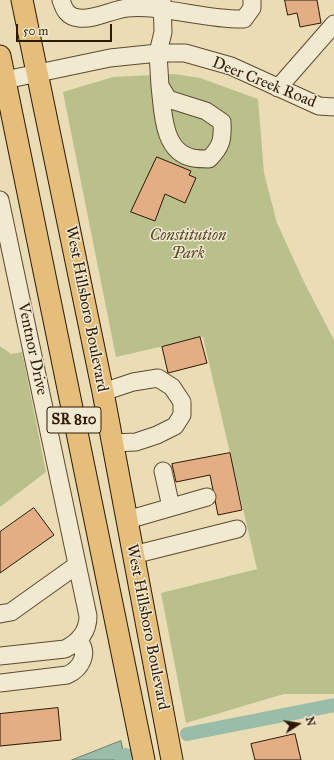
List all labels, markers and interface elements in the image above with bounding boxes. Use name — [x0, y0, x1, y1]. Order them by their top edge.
scale bar — [18, 16, 114, 42]
text: 50 m — [23, 24, 48, 38]
street label: Deer Creek Road — [209, 53, 319, 113]
street label: West Hillsboro Boulevard — [60, 224, 112, 394]
park label: Constitution Park — [150, 226, 226, 264]
street label: Ventnor Drive — [13, 301, 51, 397]
road number: SR 810 — [47, 407, 101, 433]
street label: West Hillsboro Boulevard — [121, 542, 173, 712]
north arrow — [278, 704, 318, 744]
text: N — [303, 715, 318, 727]

